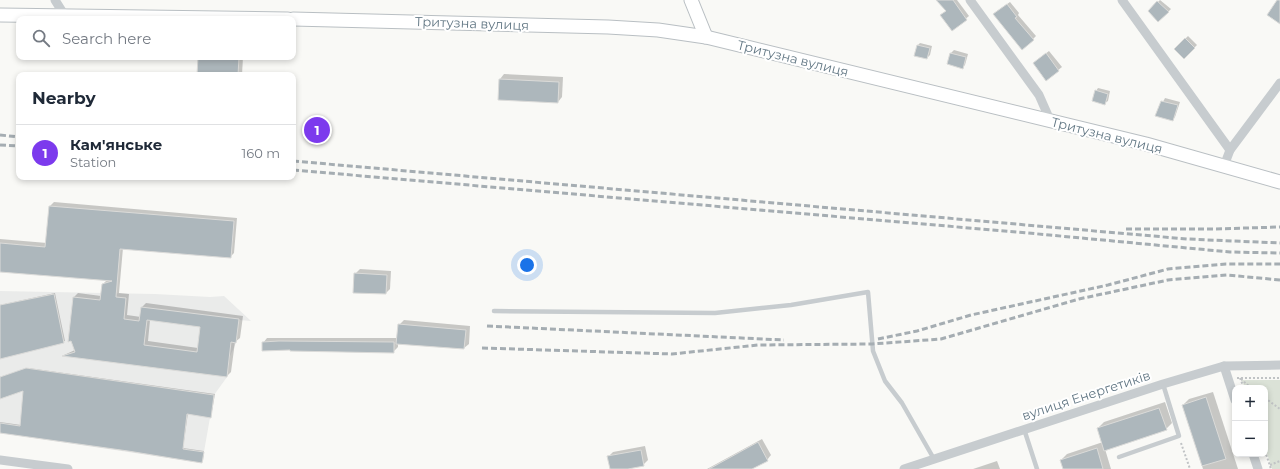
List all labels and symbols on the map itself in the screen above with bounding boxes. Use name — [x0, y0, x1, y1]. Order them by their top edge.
street label: Тритузна вулиця — [415, 13, 529, 33]
street label: Тритузна вулиця — [736, 36, 850, 80]
street label: Тритузна вулиця — [1050, 113, 1164, 157]
pin: 1 — [304, 115, 330, 145]
your location — [517, 255, 537, 275]
street label: вулиця Енергетиків — [1020, 367, 1152, 423]

